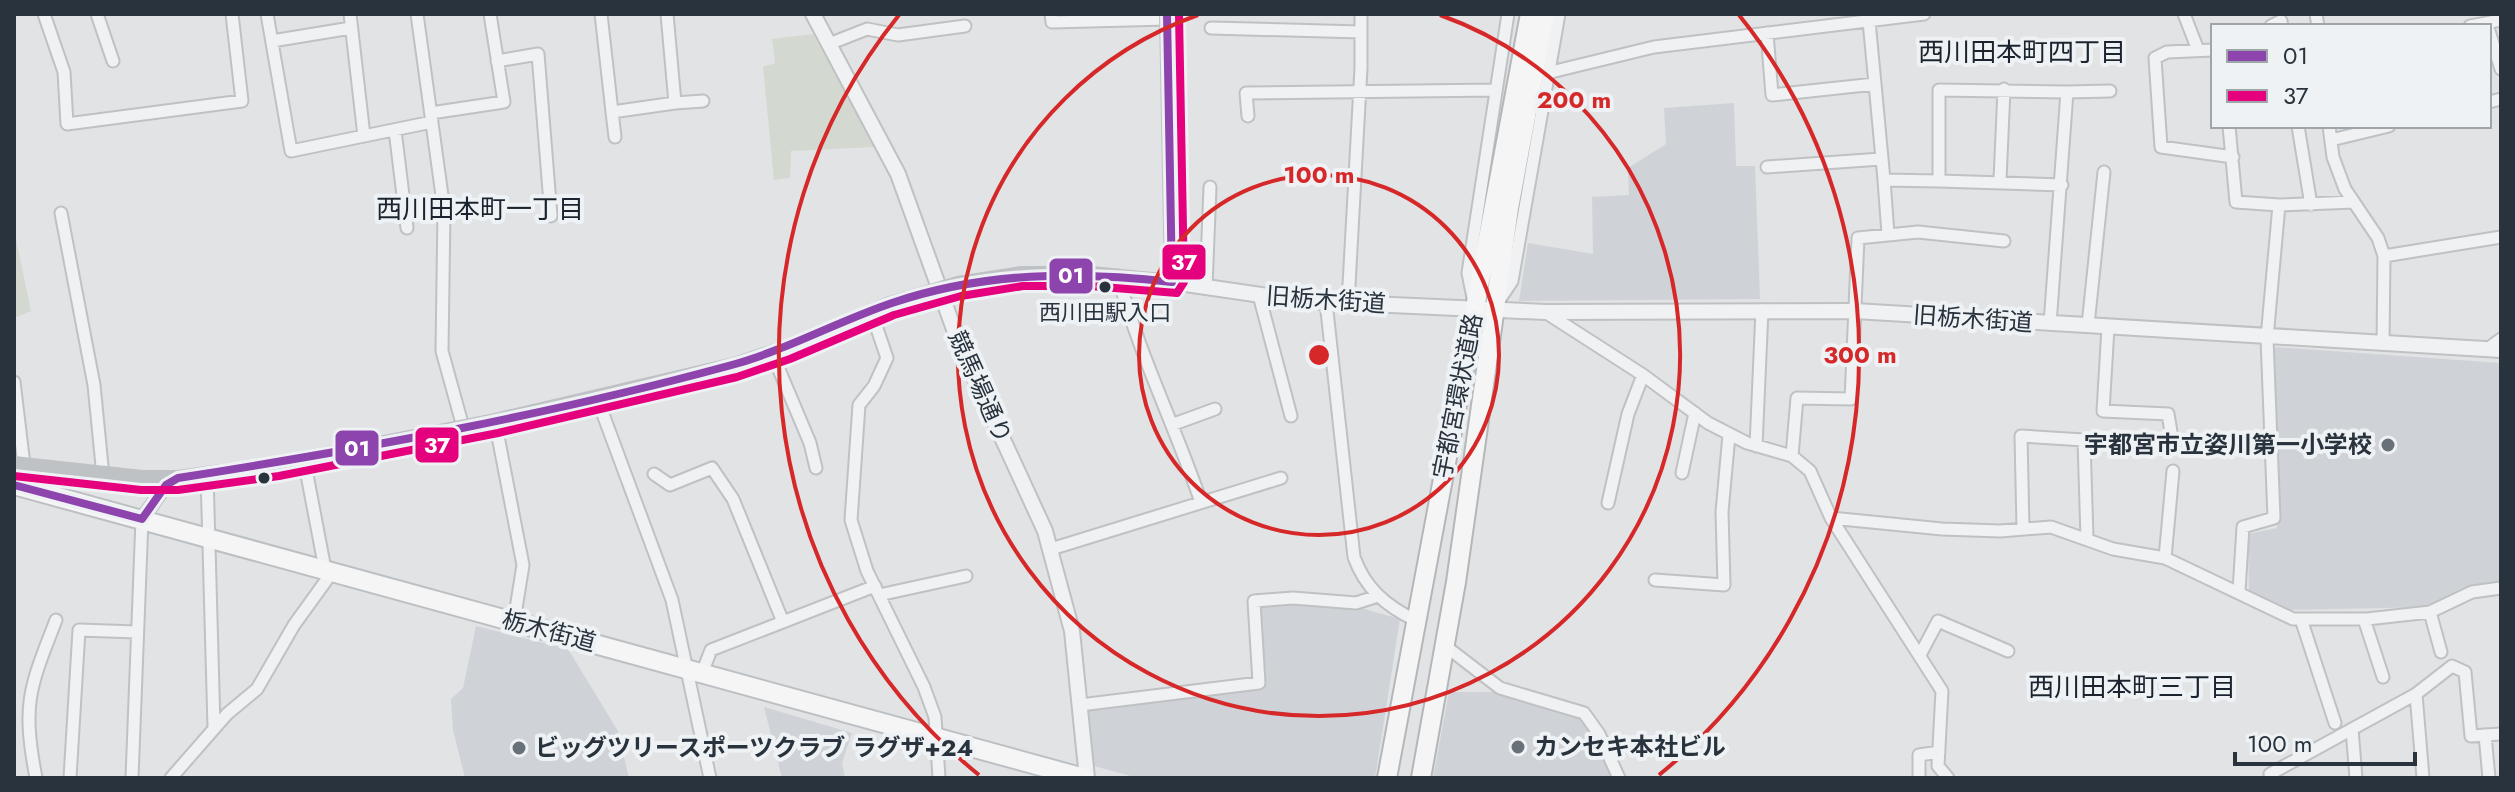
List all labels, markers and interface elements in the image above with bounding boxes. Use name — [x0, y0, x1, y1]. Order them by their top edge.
legend — [2211, 24, 2491, 128]
district label: 西川田本町四丁目 — [1918, 33, 2126, 71]
text: 01 — [2283, 38, 2308, 73]
text: 37 — [2283, 78, 2309, 113]
text: 200 m — [1537, 82, 1611, 117]
text: 100 m — [1284, 157, 1354, 192]
district label: 西川田本町一丁目 — [376, 190, 584, 228]
line badge: 37 — [1161, 243, 1207, 281]
text: 37 — [1171, 246, 1198, 278]
line badge: 01 — [1048, 257, 1094, 295]
text: 01 — [1058, 259, 1084, 291]
street label: 旧栃木街道 — [1265, 278, 1387, 321]
marker: 西川田駅入口 — [1097, 279, 1113, 295]
place label: 西川田駅入口 — [1039, 296, 1171, 328]
street label: 旧栃木街道 — [1912, 297, 2034, 340]
street label: 宇都宮環状道路 — [1424, 310, 1491, 482]
street label: 競馬場通り — [940, 325, 1021, 449]
text: 300 m — [1823, 337, 1897, 372]
centre of rings — [1305, 341, 1333, 369]
line badge: 37 — [414, 426, 460, 464]
place label: 宇都宮市立姿川第一小学校 — [2084, 427, 2372, 462]
line badge: 01 — [334, 429, 380, 467]
text: 37 — [424, 429, 451, 461]
text: 01 — [344, 432, 370, 464]
marker: 宇都宮市立姿川第一小学校 — [2379, 436, 2397, 454]
unlabelled marker — [256, 470, 272, 486]
street label: 栃木街道 — [498, 601, 600, 660]
district label: 西川田本町三丁目 — [2028, 668, 2236, 706]
scale bar — [2235, 716, 2415, 766]
text: 100 m — [2247, 726, 2313, 761]
place label: カンセキ本社ビル — [1534, 729, 1726, 764]
place label: ビッグツリースポーツクラブ ラグザ+24 — [535, 730, 973, 765]
marker: カンセキ本社ビル — [1509, 738, 1527, 756]
marker: ビッグツリースポーツクラブ ラグザ+24 — [510, 739, 528, 757]

